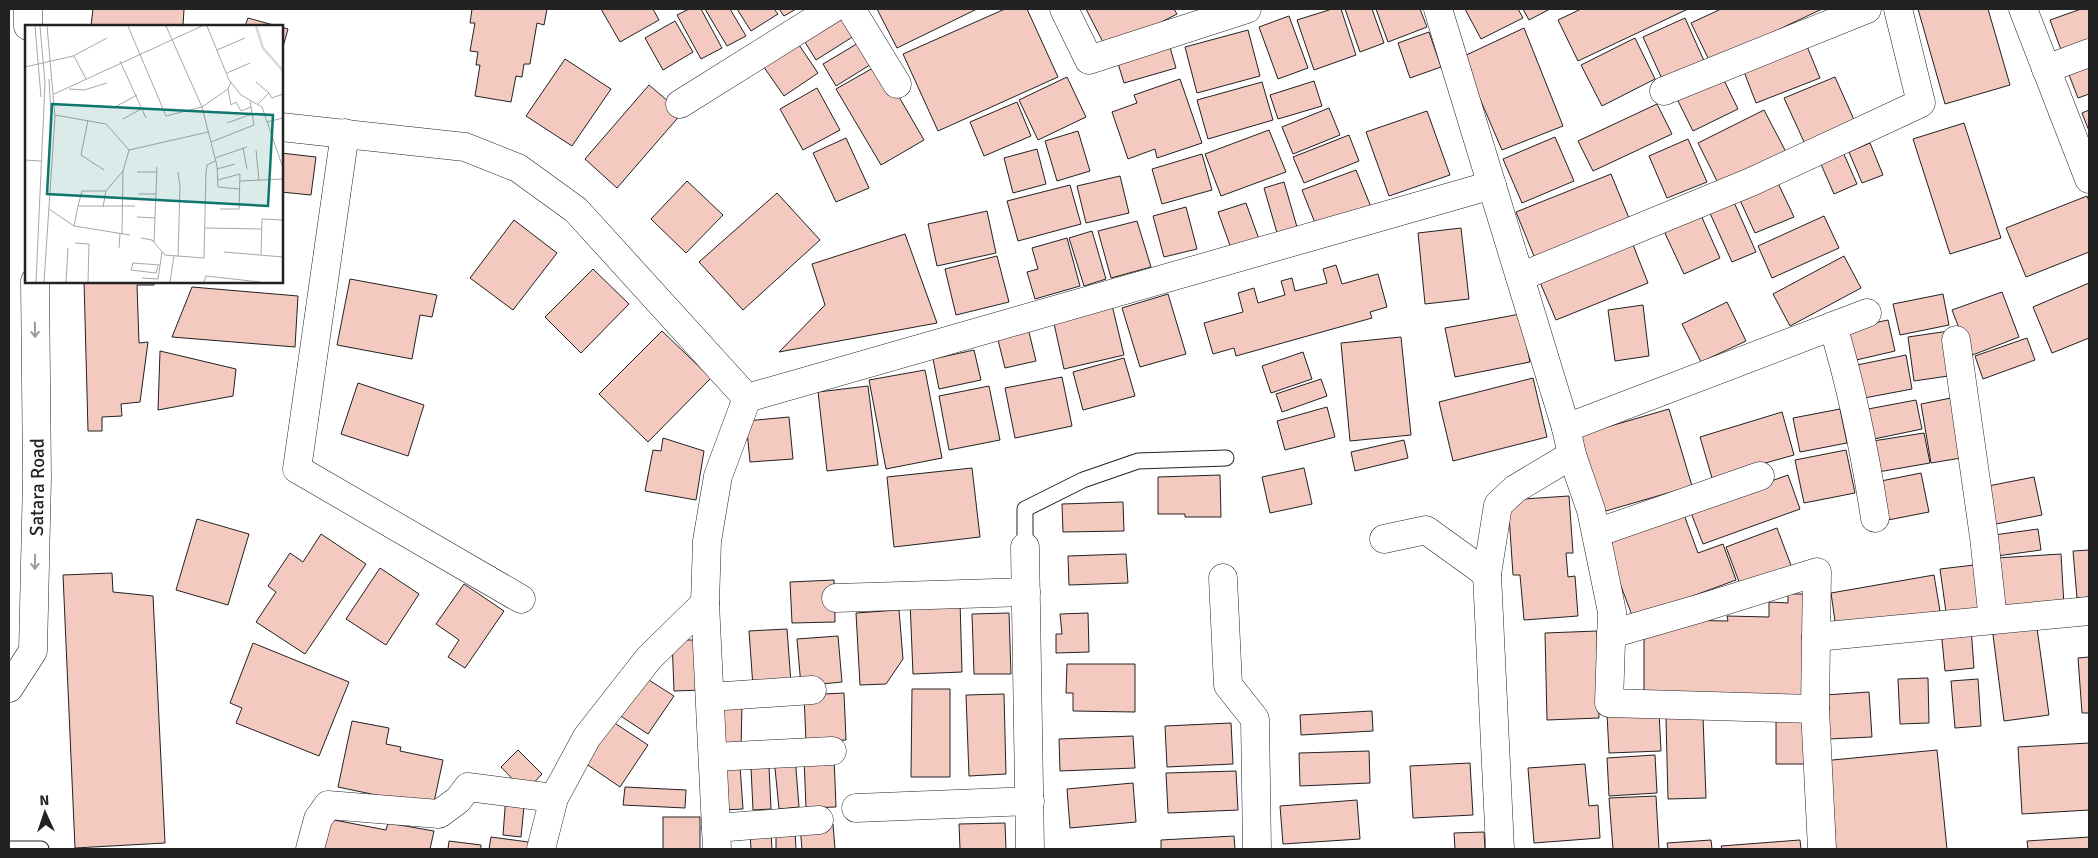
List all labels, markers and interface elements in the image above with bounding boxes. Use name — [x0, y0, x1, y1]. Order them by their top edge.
inset map — [25, 25, 282, 282]
one-way arrow — [30, 322, 40, 338]
street label: Satara Road — [25, 438, 50, 536]
one-way arrow — [30, 554, 40, 570]
north arrow — [20, 788, 70, 838]
text: N — [39, 792, 50, 809]

